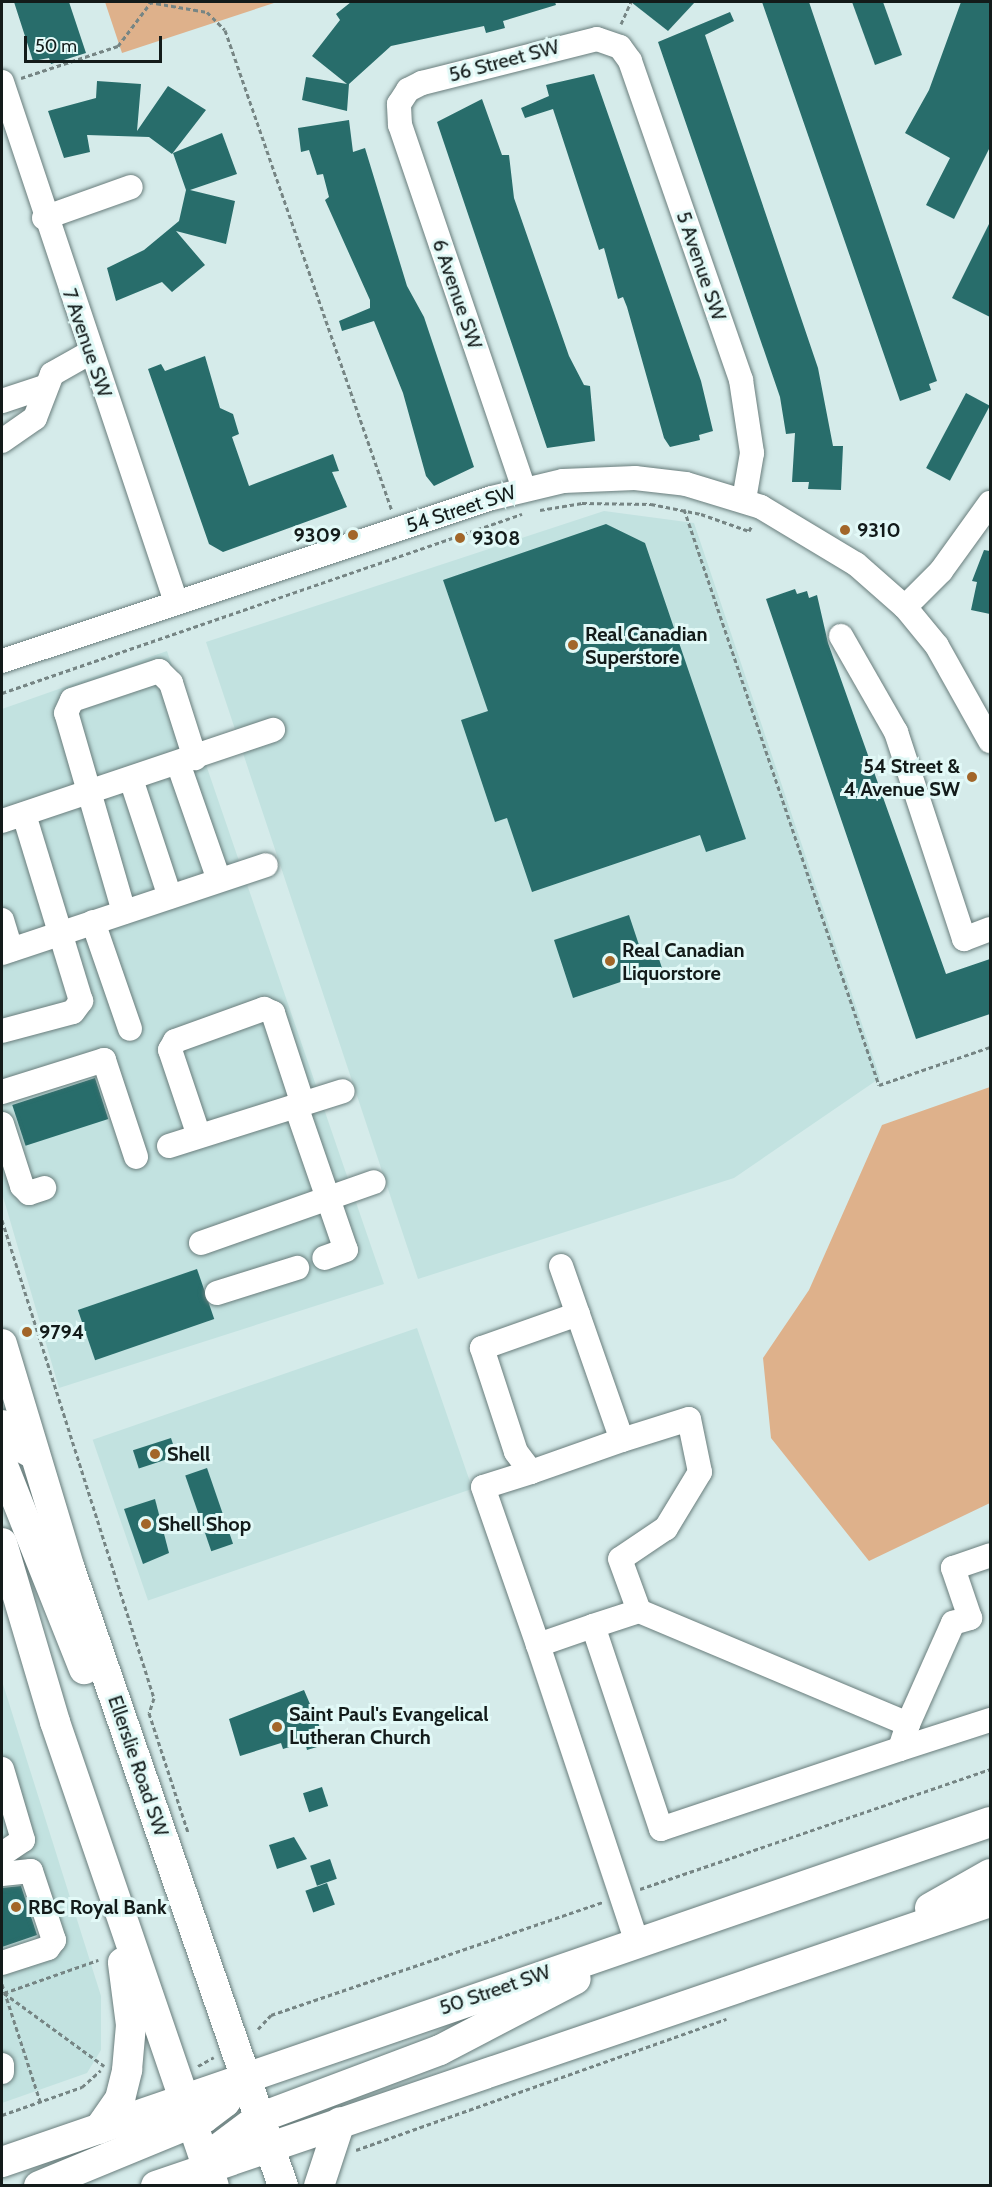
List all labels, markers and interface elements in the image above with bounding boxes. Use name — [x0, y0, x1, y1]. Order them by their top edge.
scale bar — [27, 24, 165, 62]
text: 50 m — [35, 35, 77, 57]
street label: 56 Street SW — [446, 35, 562, 87]
street label: 5 Avenue SW — [671, 208, 731, 324]
street label: 6 Avenue SW — [427, 236, 487, 352]
street label: 7 Avenue SW — [57, 286, 117, 400]
street label: 54 Street SW — [403, 480, 519, 538]
place label: 9310 — [857, 518, 901, 542]
place label: 9309 — [294, 523, 341, 547]
marker: 9310 — [838, 523, 852, 537]
place label: 9308 — [472, 526, 520, 550]
marker: 9309 — [346, 528, 360, 542]
marker: 9308 — [453, 531, 467, 545]
place label: Real Canadian Superstore — [585, 622, 708, 669]
marker: Real Canadian Superstore — [566, 638, 580, 652]
place label: 54 Street & 4 Avenue SW — [844, 754, 960, 801]
marker: 54 Street & 4 Avenue SW — [965, 770, 979, 784]
place label: Real Canadian Liquorstore — [622, 938, 745, 985]
marker: Real Canadian Liquorstore — [603, 954, 617, 968]
place label: 9794 — [39, 1320, 84, 1344]
marker: 9794 — [20, 1325, 34, 1339]
place label: Shell — [167, 1442, 210, 1466]
marker: Shell — [148, 1447, 162, 1461]
place label: Shell Shop — [158, 1512, 251, 1536]
marker: Shell Shop — [139, 1517, 153, 1531]
street label: Ellerslie Road SW — [103, 1692, 173, 1840]
place label: Saint Paul's Evangelical Lutheran Church — [289, 1703, 489, 1750]
marker: Saint Paul's Evangelical Lutheran Church — [270, 1720, 284, 1734]
place label: RBC Royal Bank — [28, 1895, 167, 1919]
marker: RBC Royal Bank — [9, 1900, 23, 1914]
street label: 50 Street SW — [436, 1960, 554, 2020]

